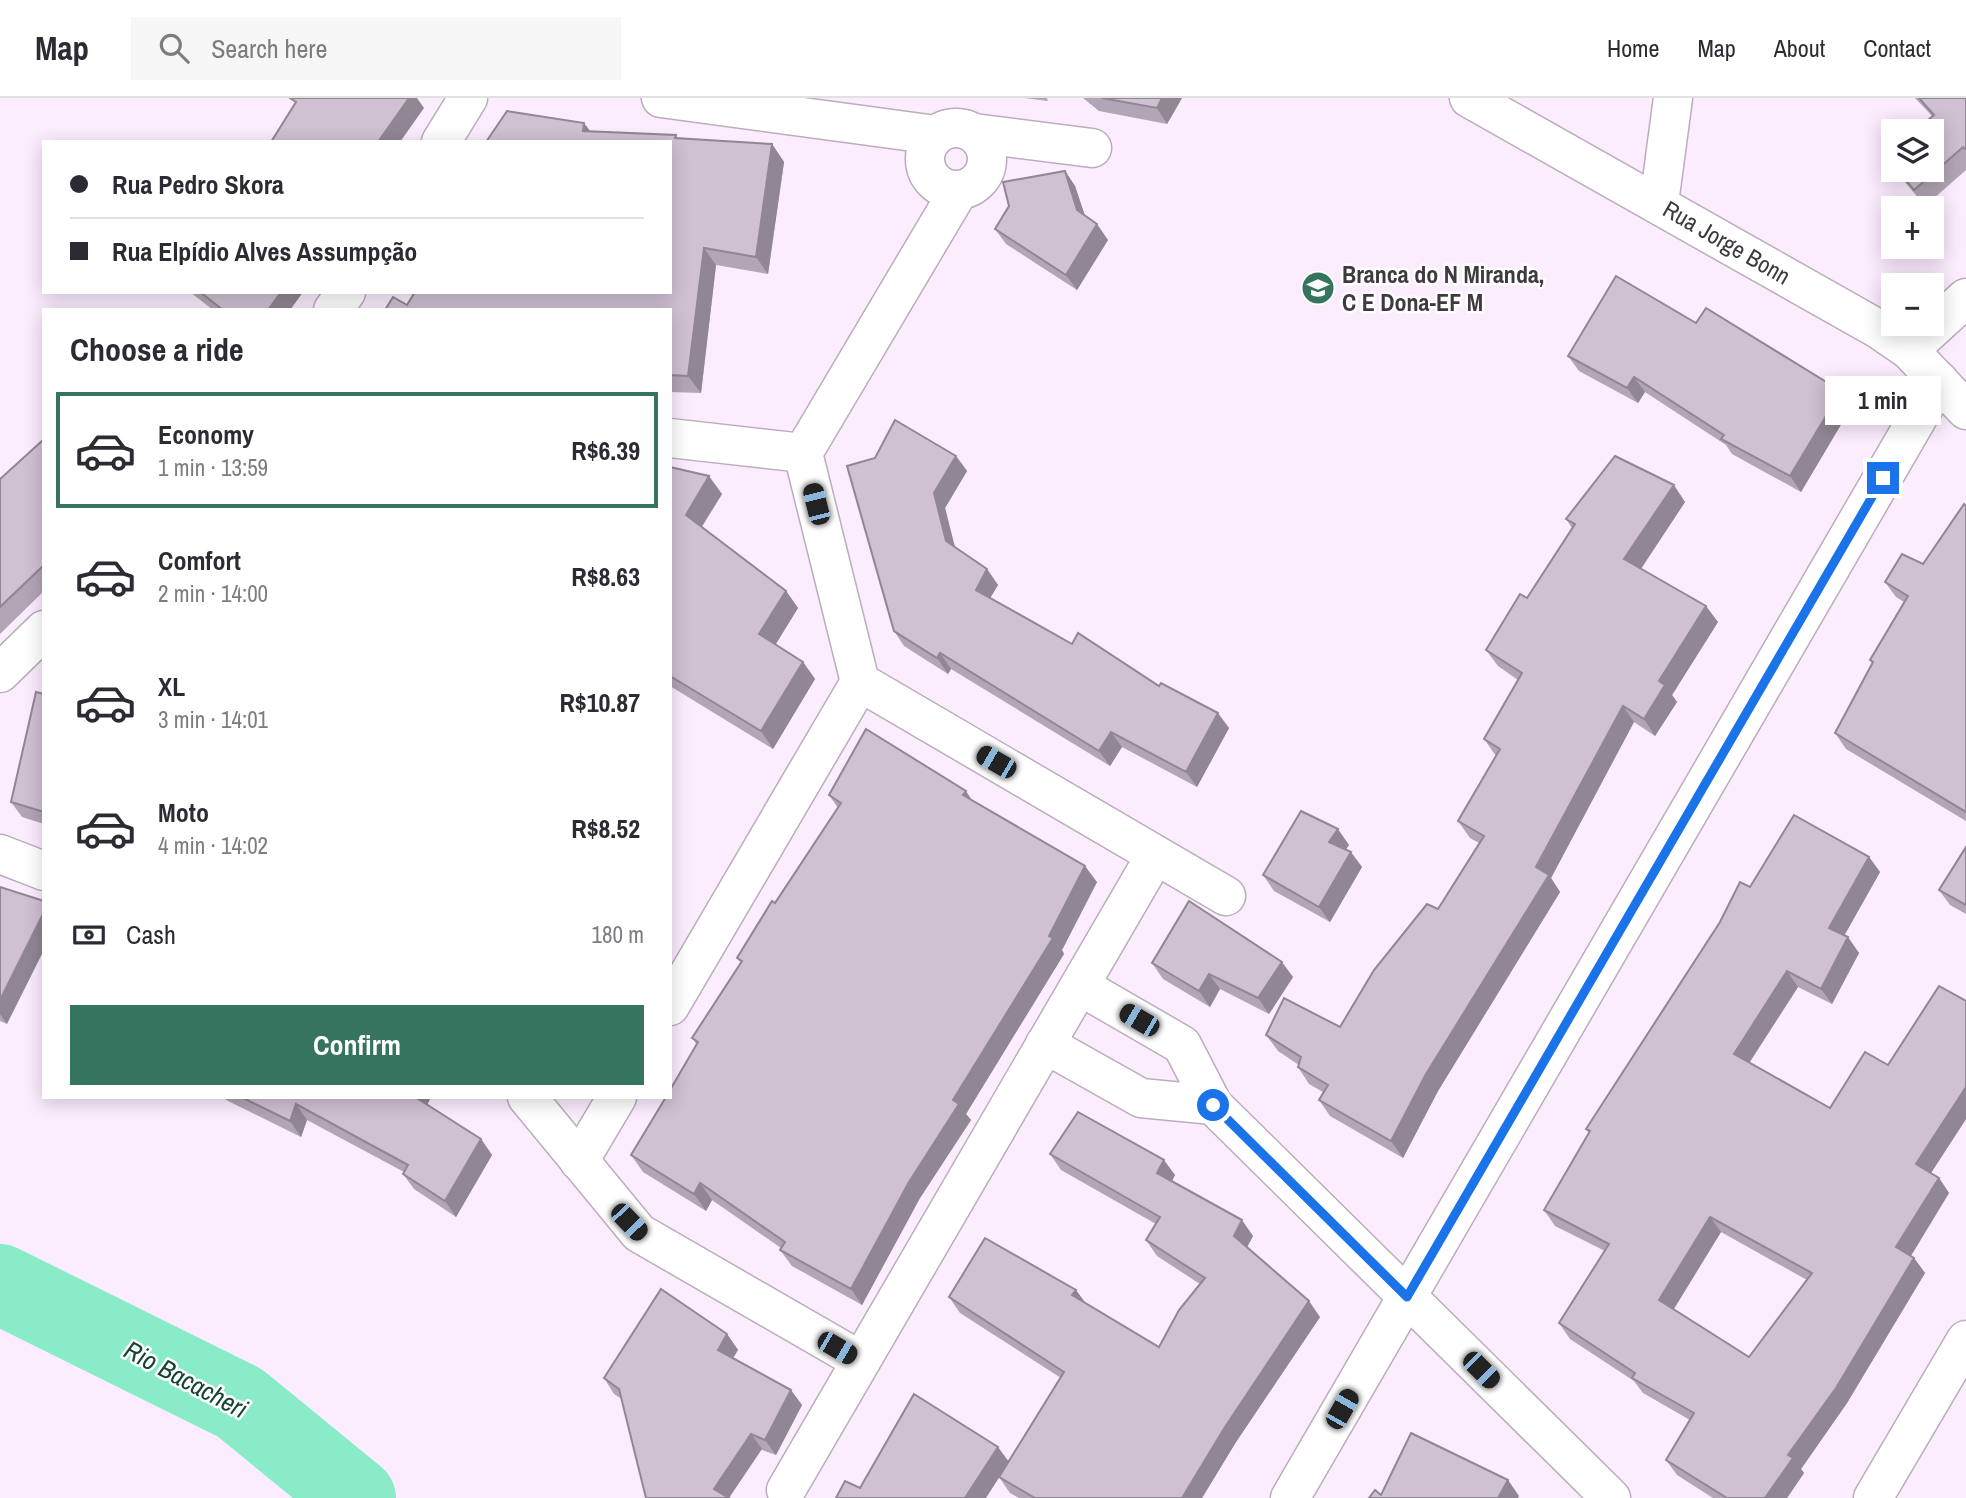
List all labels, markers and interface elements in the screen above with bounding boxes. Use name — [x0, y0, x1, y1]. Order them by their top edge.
search box — [131, 17, 621, 80]
text: Map — [35, 26, 89, 70]
icon: search — [155, 29, 193, 67]
text: Search here — [211, 31, 327, 66]
text: Home — [1607, 32, 1659, 64]
text: Map — [1697, 32, 1736, 64]
text: About — [1774, 32, 1825, 64]
text: Contact — [1863, 32, 1931, 64]
map controls — [1881, 119, 1944, 336]
button: layers — [1881, 119, 1944, 182]
text: Rua Pedro Skora — [112, 167, 284, 202]
street label: Rua Jorge Bonn — [1657, 193, 1797, 291]
button: + — [1881, 196, 1944, 259]
text: Rua Elpídio Alves Assumpção — [112, 234, 417, 269]
place label: Branca do N Miranda, C E Dona-EF M — [1342, 258, 1544, 318]
school or university icon: Branca do N Miranda, C E Dona-EF M — [1299, 269, 1337, 307]
button: − — [1881, 273, 1944, 336]
text: Choose a ride — [70, 328, 244, 371]
callout: 1 min — [1825, 376, 1941, 426]
text: 1 min — [1858, 385, 1908, 416]
text: Economy — [158, 417, 254, 452]
icon: car — [74, 419, 137, 482]
text: R$6.39 — [571, 433, 640, 468]
text: 1 min · 13:59 — [158, 452, 268, 483]
route end — [1867, 462, 1899, 494]
car — [801, 481, 832, 527]
text: Comfort — [158, 543, 241, 578]
icon: car — [74, 545, 137, 608]
text: R$8.63 — [571, 559, 640, 594]
text: 2 min · 14:00 — [158, 578, 268, 609]
text: XL — [158, 669, 185, 704]
icon: car — [74, 671, 137, 734]
text: R$10.87 — [559, 685, 640, 720]
text: 3 min · 14:01 — [158, 704, 268, 735]
car — [973, 742, 1020, 782]
text: Moto — [158, 795, 209, 830]
icon: car — [74, 797, 137, 860]
text: R$8.52 — [571, 811, 640, 846]
text: 4 min · 14:02 — [158, 830, 268, 861]
icon: cash — [70, 916, 108, 954]
text: Cash — [126, 917, 176, 952]
text: 180 m — [592, 919, 644, 950]
car — [1116, 1000, 1163, 1040]
button: Confirm — [70, 1005, 644, 1085]
route start — [1197, 1089, 1229, 1121]
car — [607, 1200, 652, 1244]
car — [814, 1328, 861, 1368]
water label: Rio Bacacheri — [118, 1332, 254, 1426]
car — [1459, 1348, 1504, 1392]
car — [1323, 1386, 1362, 1432]

